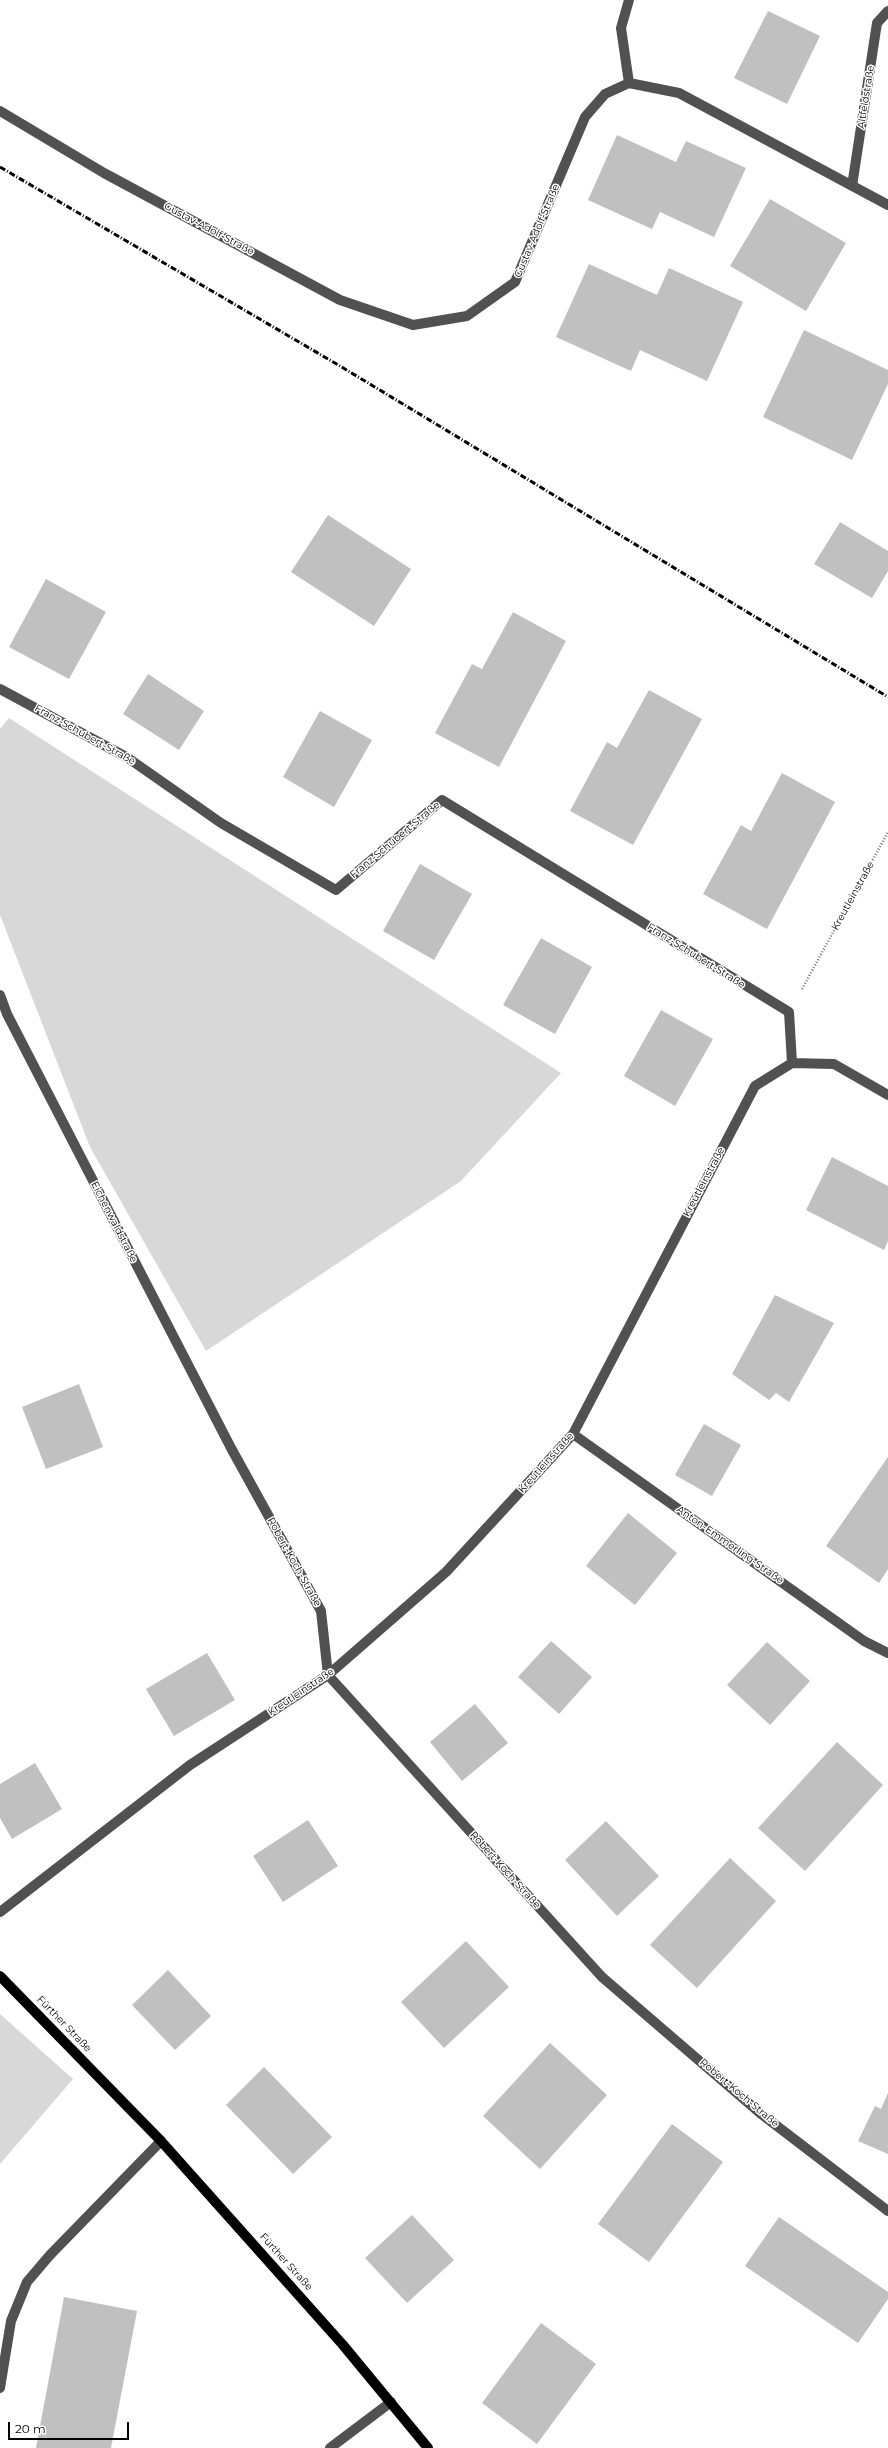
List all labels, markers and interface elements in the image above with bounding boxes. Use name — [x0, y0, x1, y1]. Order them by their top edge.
street label: Altfeldstraße — [855, 65, 877, 129]
street label: Gustav-Adolf-Straße — [512, 183, 562, 279]
street label: Gustav-Adolf-Straße — [162, 200, 256, 258]
street label: Franz-Schubert-Straße — [33, 702, 137, 768]
street label: Franz-Schubert-Straße — [348, 799, 442, 881]
street label: Kreutleinstraße — [829, 859, 877, 933]
street label: Franz-Schubert-Straße — [645, 921, 747, 991]
street label: Kreutleinstraße — [681, 1145, 727, 1219]
street label: Eichenwaldstraße — [88, 1179, 140, 1265]
street label: Kreutleinstraße — [516, 1430, 576, 1496]
street label: Anton-Emmerling-Straße — [674, 1503, 786, 1587]
street label: Robert-Koch-Straße — [265, 1515, 323, 1609]
street label: Kreutleinstraße — [266, 1665, 336, 1719]
street label: Robert-Koch-Straße — [467, 1829, 543, 1911]
street label: Fürther Straße — [34, 1994, 94, 2054]
street label: Robert-Koch-Straße — [697, 2056, 781, 2130]
street label: Fürther Straße — [257, 2231, 315, 2293]
scale bar — [10, 2414, 131, 2440]
text: 20 m — [15, 2421, 46, 2436]

